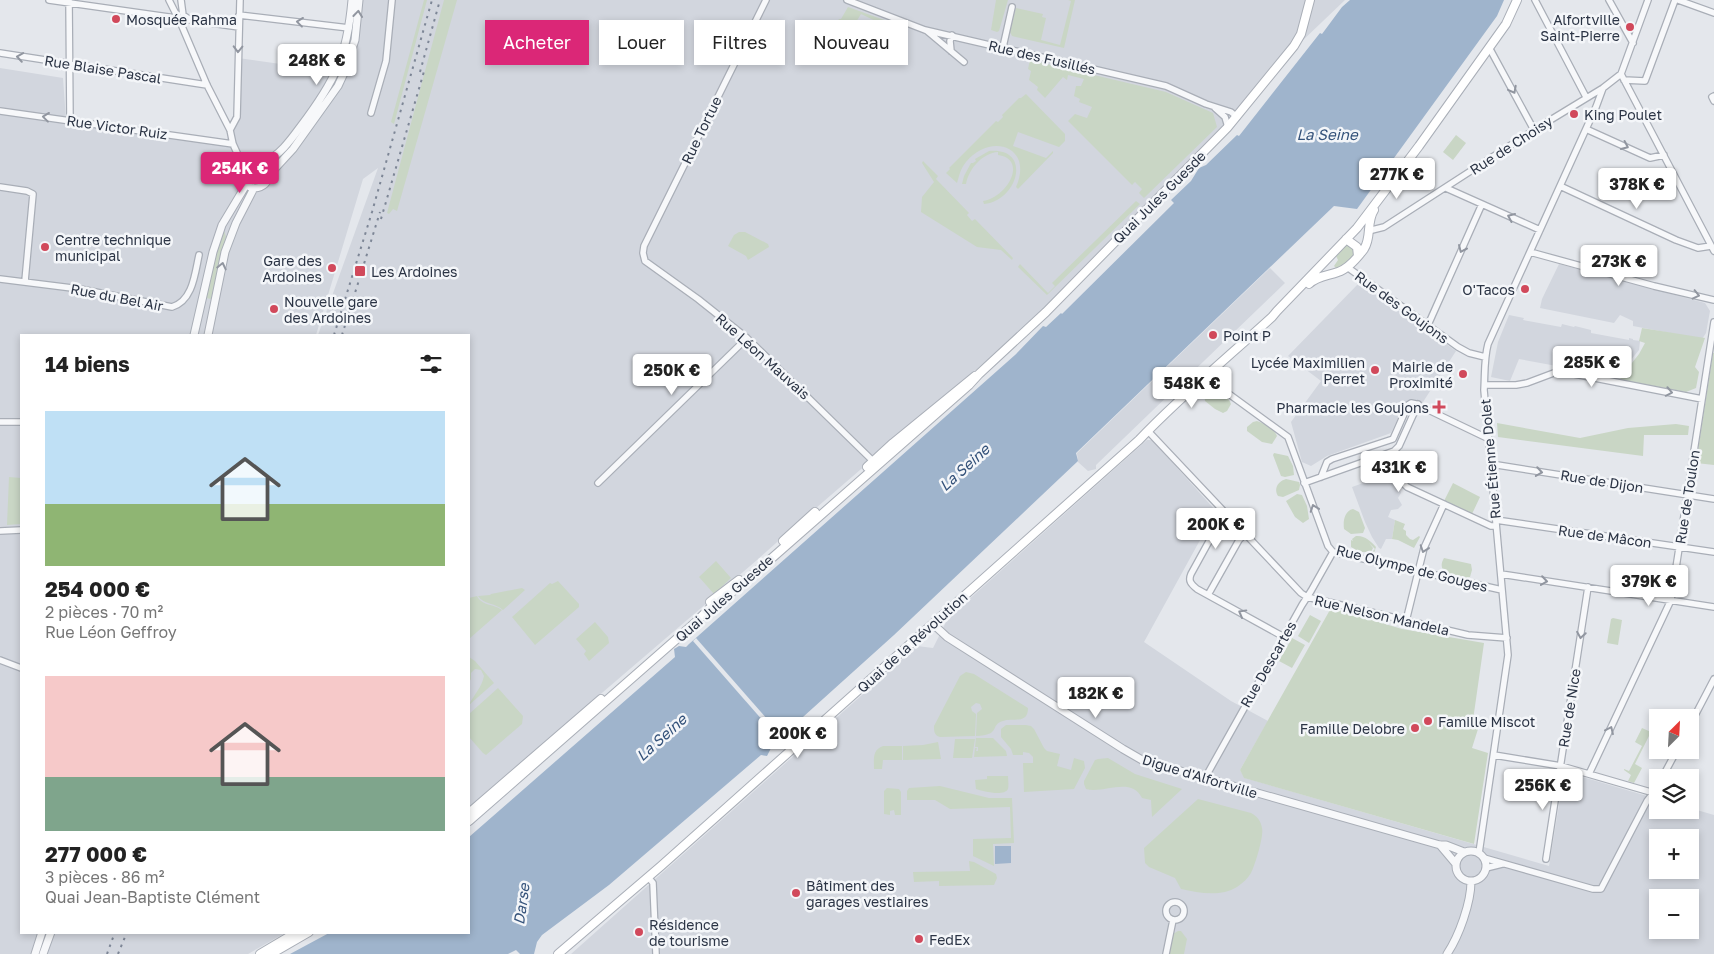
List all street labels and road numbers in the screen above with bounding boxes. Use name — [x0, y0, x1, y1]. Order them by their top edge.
street label: Rue des Fusillés — [987, 36, 1097, 78]
street label: Rue Blaise Pascal — [43, 51, 163, 87]
street label: Rue Tortue — [677, 93, 725, 167]
street label: Rue Victor Ruiz — [65, 112, 169, 142]
street label: Rue de Choisy — [1466, 112, 1556, 178]
street label: Quai Jules Guesde — [1109, 147, 1209, 247]
street label: Rue des Goujons — [1352, 267, 1452, 347]
street label: Rue du Bel Air — [69, 280, 165, 314]
street label: Rue Léon Mauvais — [712, 309, 814, 403]
street label: Rue Étienne Dolet — [1476, 398, 1504, 520]
street label: Rue de Toulon — [1671, 449, 1703, 545]
street label: Rue de Dijon — [1559, 466, 1645, 496]
street label: Rue de Mâcon — [1557, 521, 1653, 551]
street label: Rue Olympe de Gouges — [1335, 541, 1489, 595]
street label: Quai Jules Guesde — [672, 551, 776, 645]
street label: Quai de la Révolution — [853, 588, 971, 696]
street label: Rue Nelson Mandela — [1313, 591, 1451, 639]
street label: Rue Descartes — [1236, 618, 1300, 710]
street label: Rue de Nice — [1554, 667, 1584, 749]
street label: Digue d'Alfortville — [1140, 750, 1260, 802]

